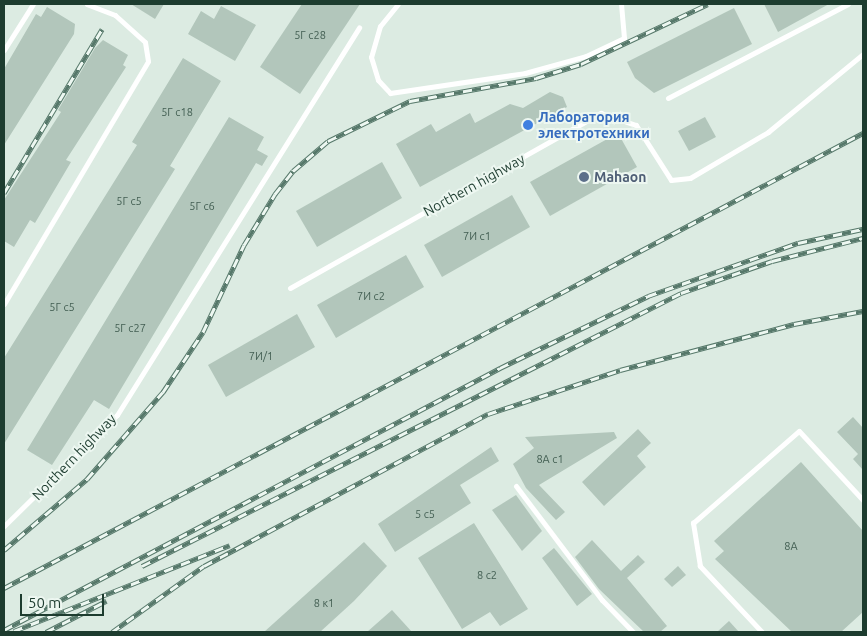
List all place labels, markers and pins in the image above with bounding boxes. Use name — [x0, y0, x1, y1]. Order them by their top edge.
place label: Лаборатория электротехники — [538, 109, 650, 142]
marker: Лаборатория электротехники — [522, 119, 534, 131]
place label: Mahaon — [594, 169, 646, 185]
marker: Mahaon — [578, 171, 590, 183]

